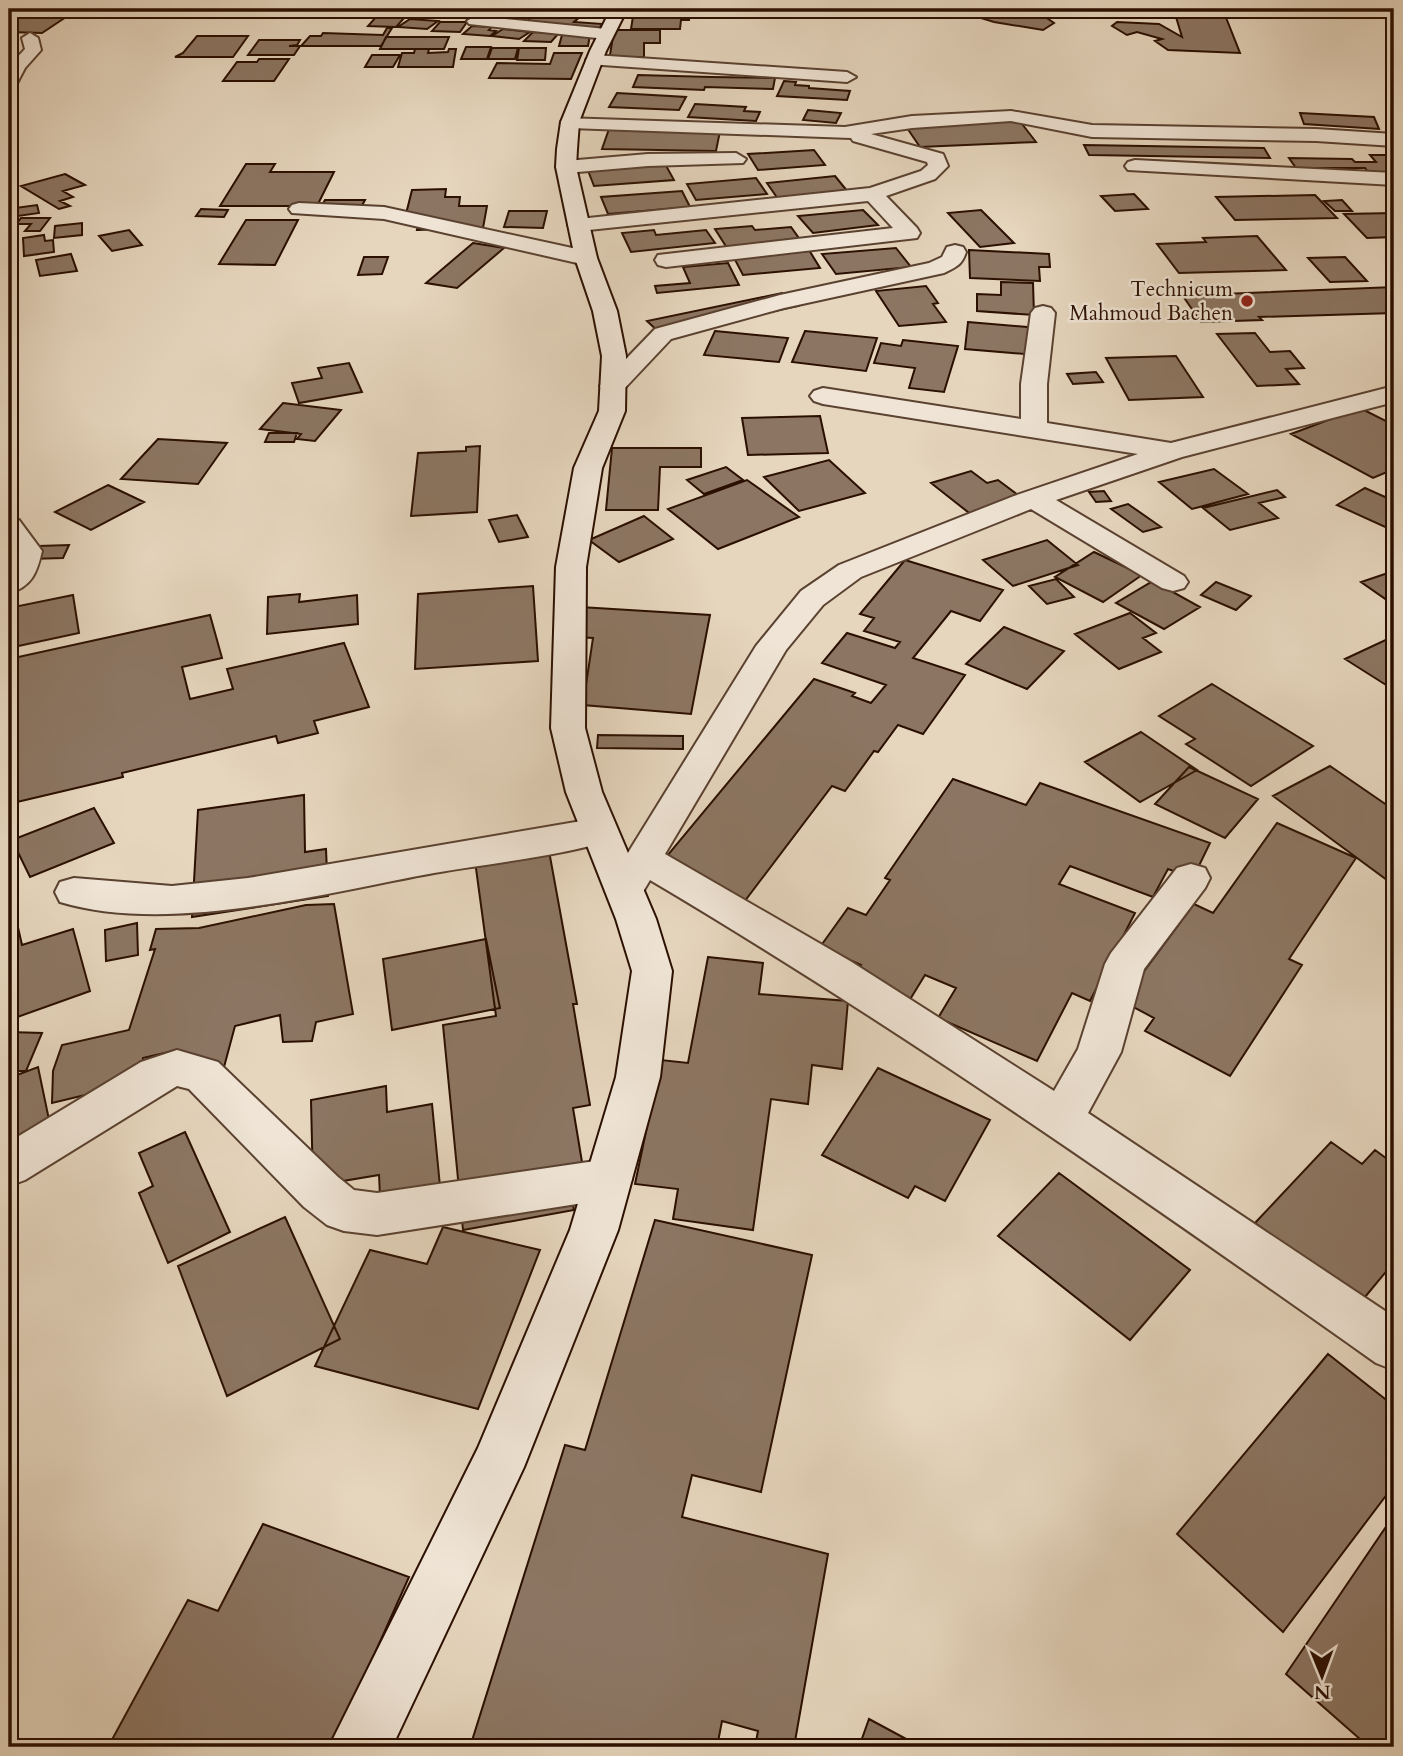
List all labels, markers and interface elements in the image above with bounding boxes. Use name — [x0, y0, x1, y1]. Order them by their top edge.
place label: Technicum Mahmoud Bachen — [1069, 275, 1233, 328]
marker: Technicum Mahmoud Bachen — [1239, 293, 1255, 309]
north arrow — [1288, 1640, 1358, 1710]
text: N — [1313, 1679, 1331, 1705]

